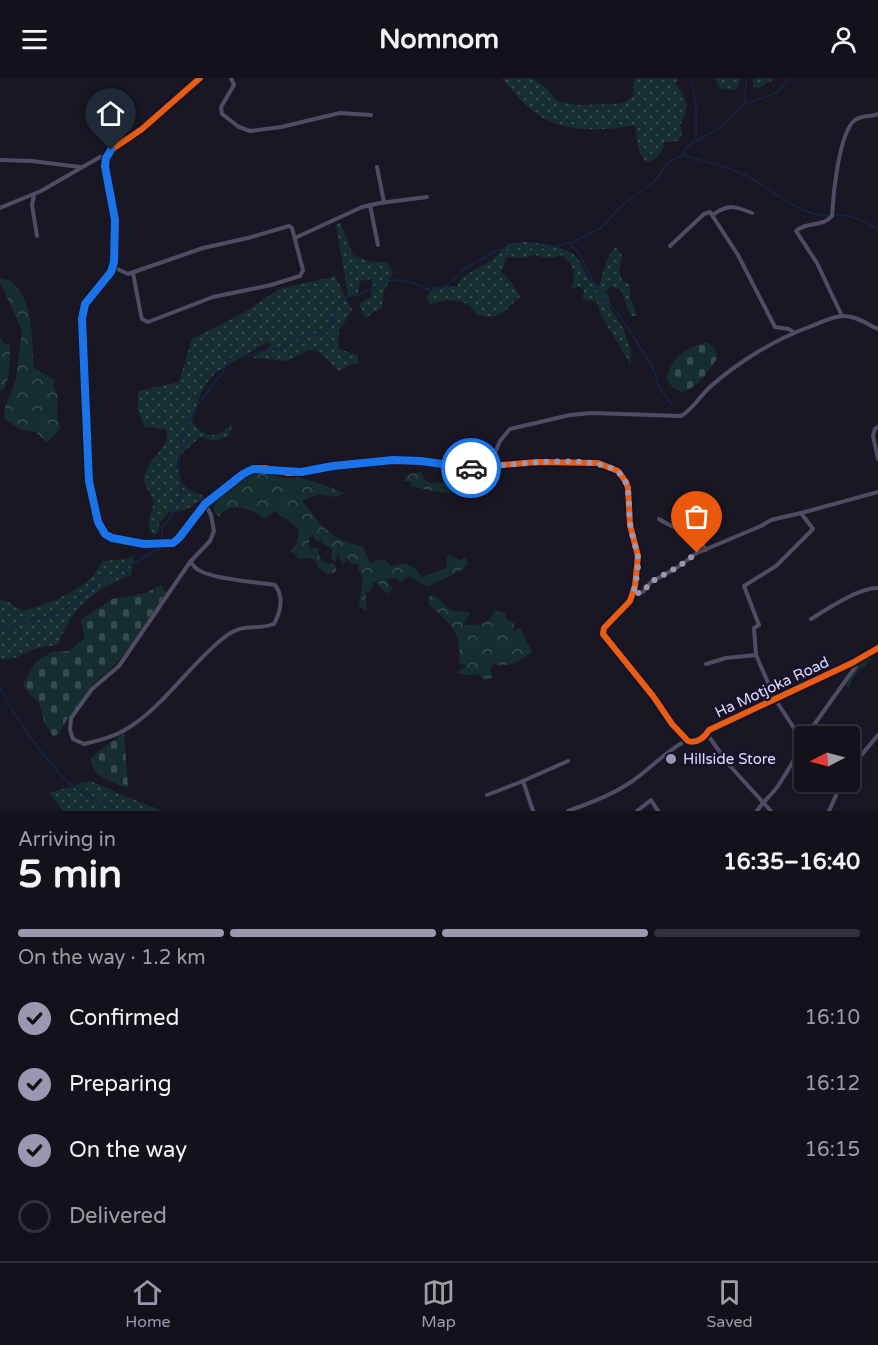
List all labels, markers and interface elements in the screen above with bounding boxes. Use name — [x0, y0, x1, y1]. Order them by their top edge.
icon: menu — [18, 23, 51, 56]
text: Nomnom — [379, 23, 499, 56]
icon: person — [827, 23, 860, 56]
pin — [85, 88, 136, 150]
icon: home — [94, 97, 127, 130]
courier — [441, 438, 501, 498]
icon: car — [455, 452, 488, 485]
pin — [671, 491, 722, 553]
icon: bag — [680, 500, 713, 533]
street label: Ha Motjoka Road — [712, 653, 832, 721]
north arrow — [794, 726, 860, 792]
map controls — [794, 726, 860, 792]
place label: Hillside Store — [683, 750, 776, 768]
marker: Hillside Store — [664, 752, 678, 766]
text: Arriving in — [18, 828, 116, 852]
text: 16:35–16:40 — [723, 849, 860, 875]
text: 5 min — [18, 851, 122, 898]
text: On the way · 1.2 km — [18, 946, 206, 970]
icon: check — [18, 1002, 51, 1035]
text: Confirmed — [69, 1005, 179, 1031]
text: 16:10 — [805, 1006, 860, 1030]
icon: check — [18, 1068, 51, 1101]
text: Preparing — [69, 1071, 172, 1097]
text: 16:12 — [805, 1072, 860, 1096]
icon: check — [18, 1134, 51, 1167]
text: On the way — [69, 1137, 187, 1163]
text: 16:15 — [805, 1138, 860, 1162]
text: Delivered — [69, 1203, 167, 1229]
tab: Home — [125, 1276, 171, 1332]
tab: Map — [421, 1276, 456, 1332]
tab: Saved — [706, 1276, 753, 1332]

